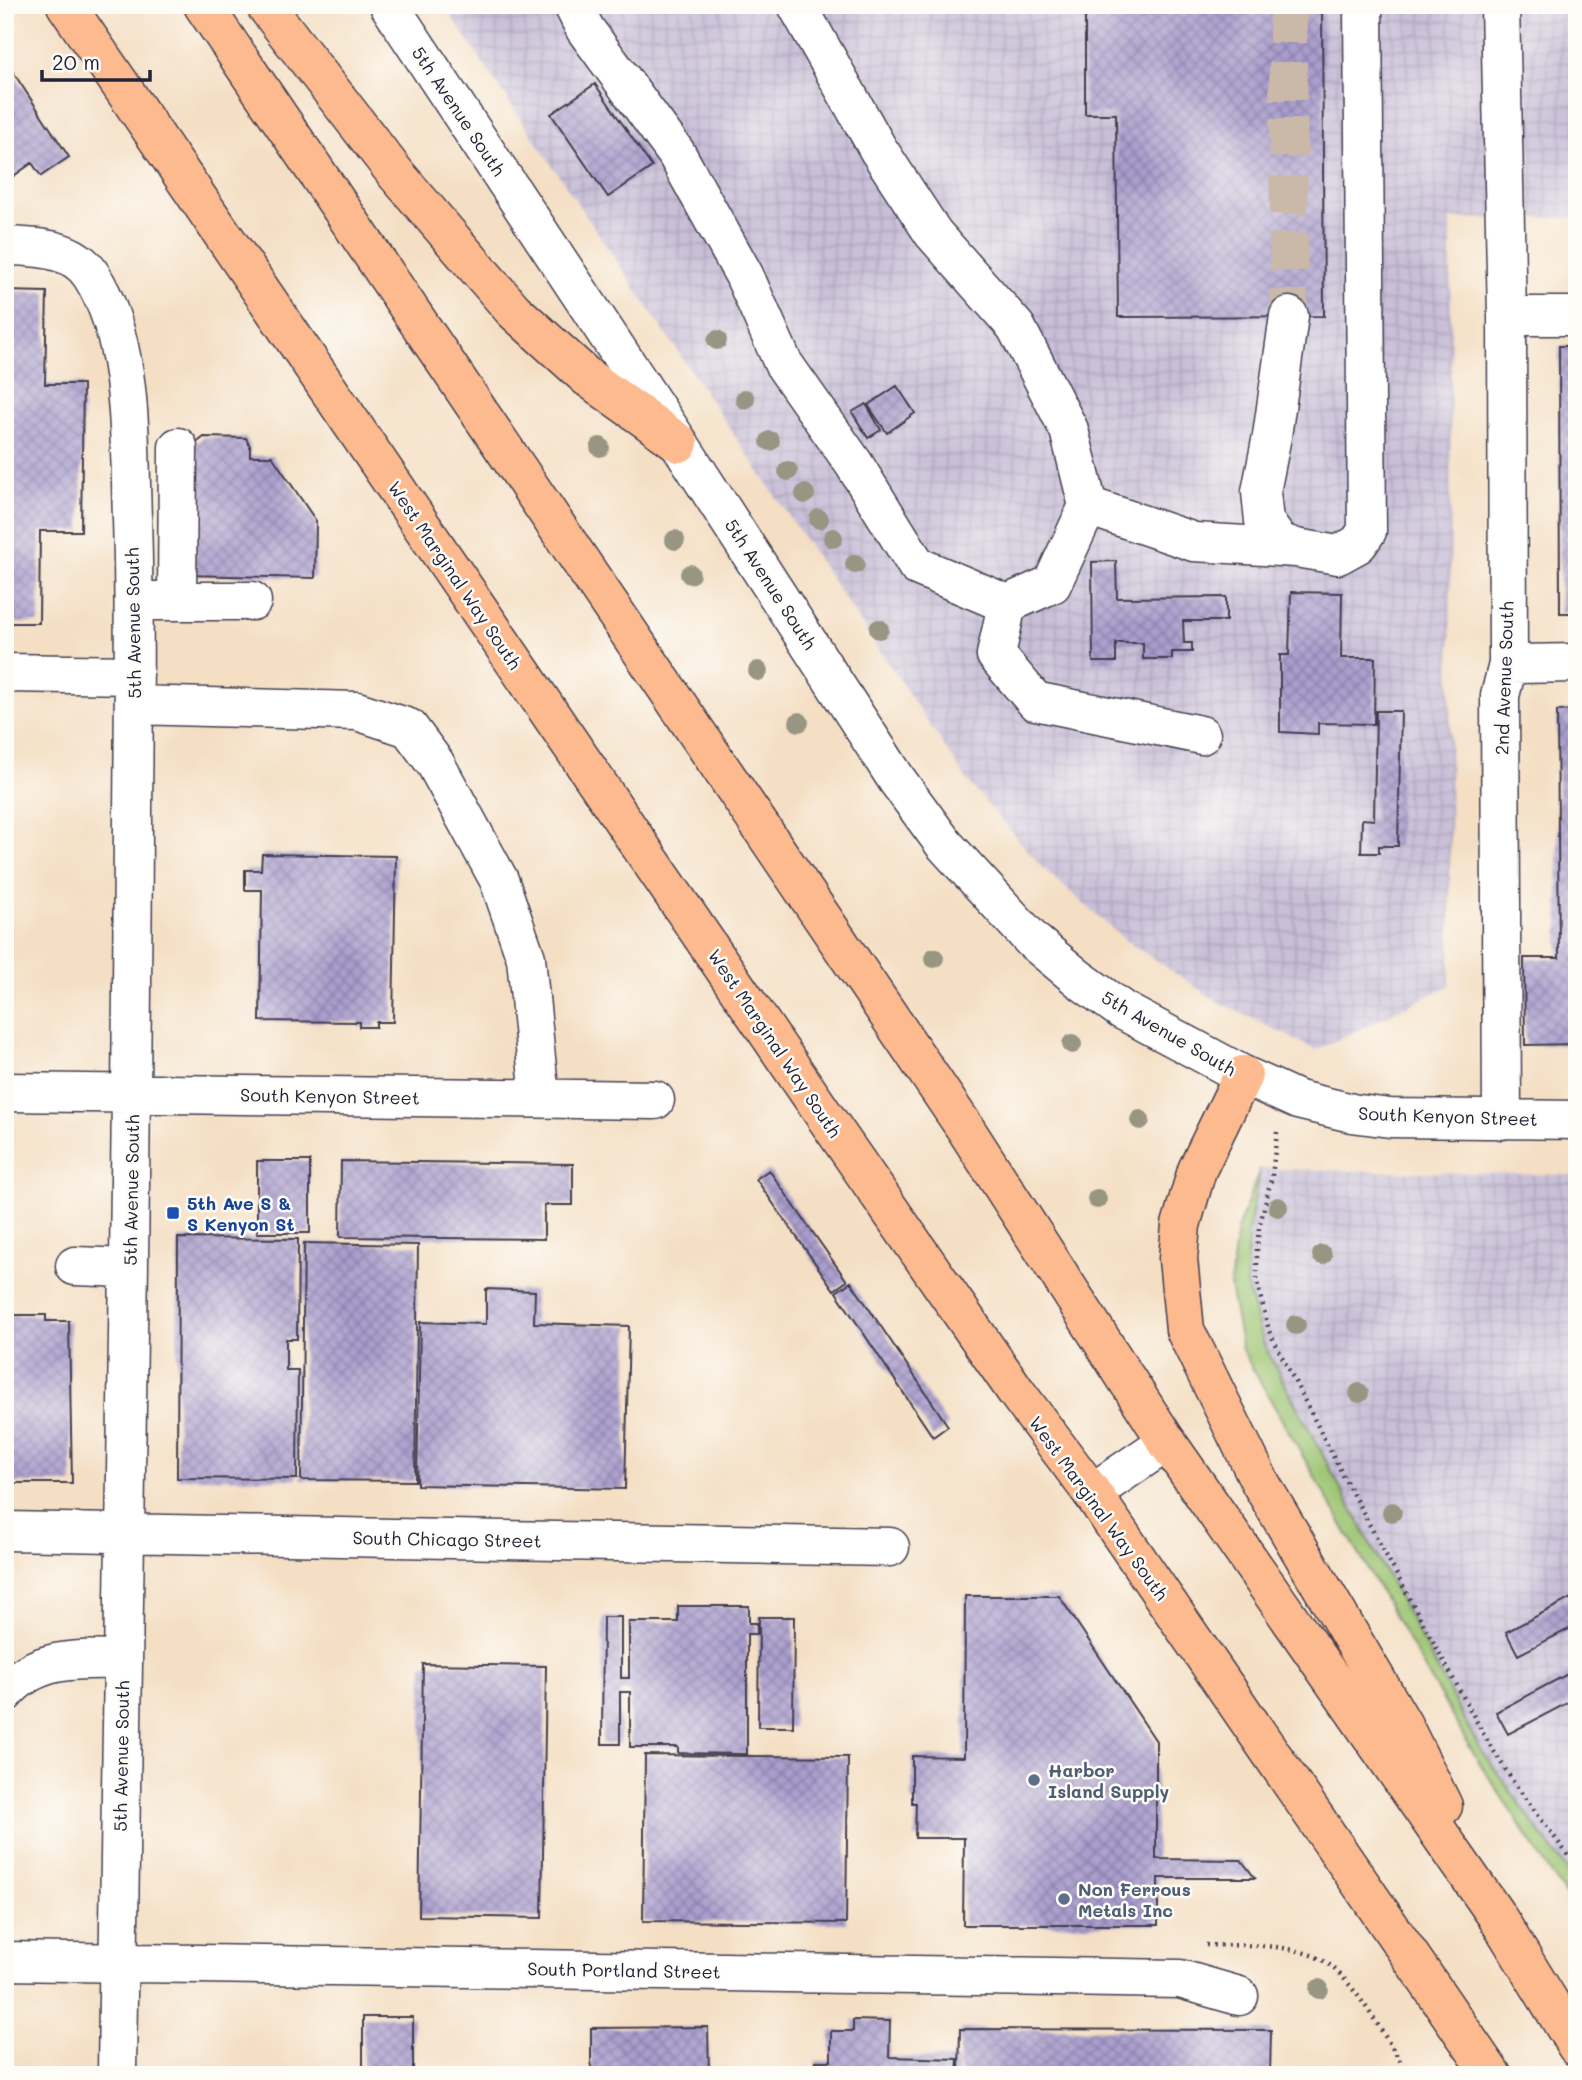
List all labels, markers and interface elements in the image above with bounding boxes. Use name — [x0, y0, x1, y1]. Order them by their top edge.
scale bar — [42, 38, 150, 82]
street label: 5th Avenue South — [407, 42, 511, 180]
text: 20 m — [52, 48, 100, 75]
street label: West Marginal Way South — [383, 476, 527, 674]
street label: 5th Avenue South — [720, 514, 822, 654]
street label: 5th Avenue South — [120, 547, 146, 699]
street label: 2nd Avenue South — [1489, 601, 1519, 755]
street label: West Marginal Way South — [703, 944, 847, 1142]
street label: 5th Avenue South — [1098, 985, 1240, 1081]
street label: South Kenyon Street — [240, 1082, 420, 1110]
street label: South Kenyon Street — [1358, 1101, 1538, 1131]
street label: 5th Avenue South — [118, 1114, 144, 1266]
place label: 5th Ave S & S Kenyon St — [187, 1191, 294, 1236]
marker: 5th Ave S & S Kenyon St — [165, 1205, 181, 1221]
street label: West Marginal Way South — [1024, 1411, 1174, 1605]
street label: South Chicago Street — [352, 1525, 542, 1553]
street label: 5th Avenue South — [108, 1680, 134, 1832]
place label: Harbor Island Supply — [1048, 1758, 1169, 1803]
marker: Harbor Island Supply — [1026, 1772, 1042, 1788]
place label: Non Ferrous Metals Inc — [1078, 1877, 1191, 1922]
marker: Non Ferrous Metals Inc — [1056, 1891, 1072, 1907]
street label: South Portland Street — [527, 1956, 721, 1984]

